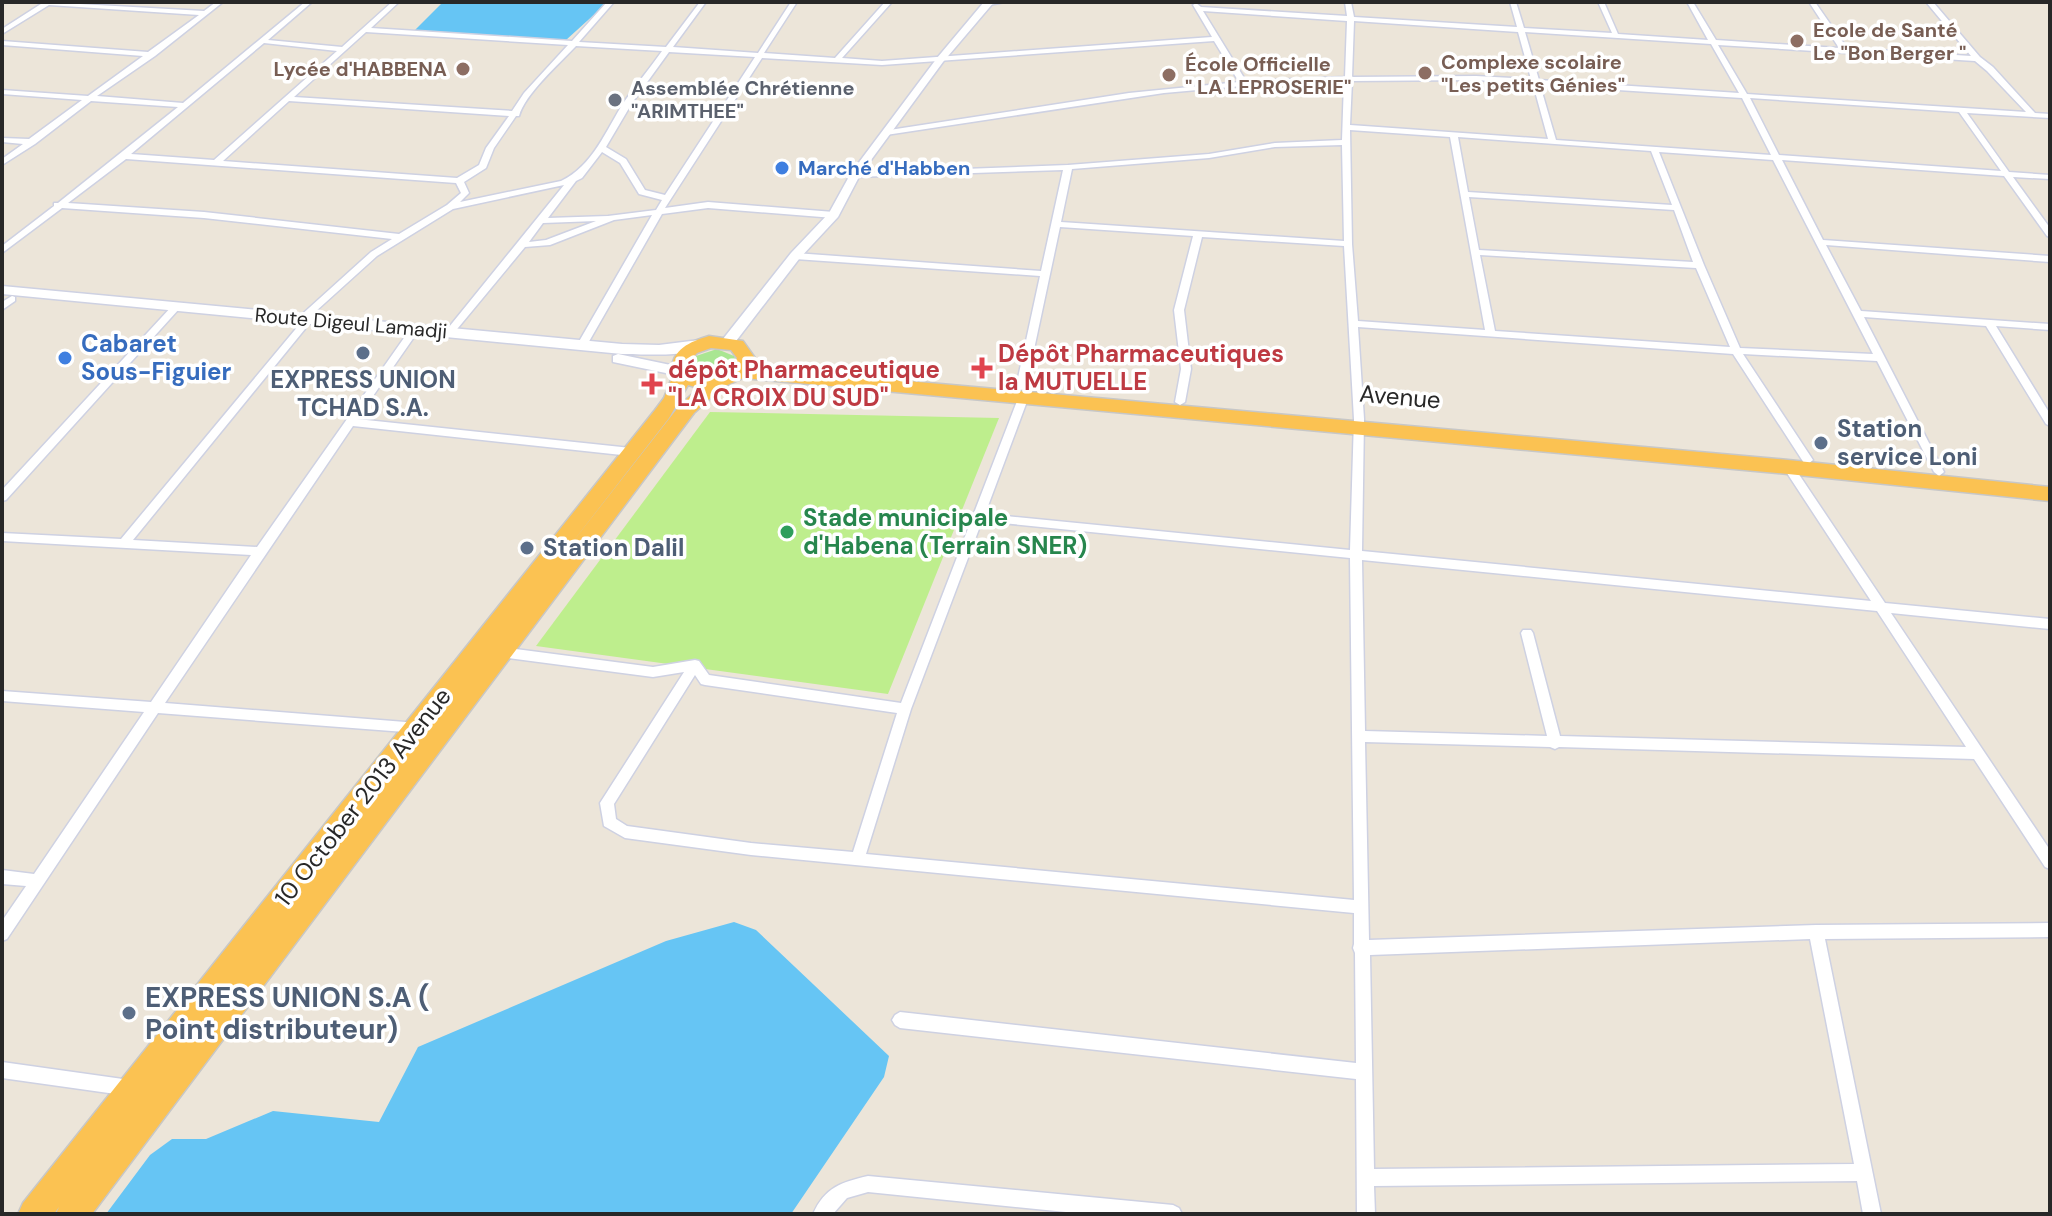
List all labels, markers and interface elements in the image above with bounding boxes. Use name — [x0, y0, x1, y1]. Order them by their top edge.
place label: Ecole de Santé Le "Bon Berger " — [1813, 17, 1966, 66]
marker: Ecole de Santé Le "Bon Berger " — [1788, 32, 1806, 50]
place label: Complexe scolaire "Les petits Génies" — [1441, 49, 1625, 98]
place label: École Officielle " LA LEPROSERIE" — [1185, 51, 1351, 100]
place label: Lycée d'HABBENA — [274, 56, 447, 82]
marker: Lycée d'HABBENA — [454, 60, 472, 78]
marker: Complexe scolaire "Les petits Génies" — [1416, 64, 1434, 82]
marker: École Officielle " LA LEPROSERIE" — [1160, 66, 1178, 84]
place label: Assemblée Chrétienne "ARIMTHEE" — [631, 75, 854, 124]
marker: Assemblée Chrétienne "ARIMTHEE" — [606, 91, 624, 109]
place label: Marché d'Habben — [798, 155, 970, 181]
marker: Marché d'Habben — [773, 159, 791, 177]
street label: Route Digeul Lamadji — [254, 302, 448, 344]
place label: Cabaret Sous-Figuier — [81, 328, 232, 387]
place label: Dépôt Pharmaceutiques la MUTUELLE — [998, 338, 1284, 397]
marker: EXPRESS UNION TCHAD S.A. — [354, 344, 372, 362]
marker: Cabaret Sous-Figuier — [56, 349, 74, 367]
place label: dépôt Pharmaceutique "LA CROIX DU SUD" — [668, 354, 940, 413]
marker: Dépôt Pharmaceutiques la MUTUELLE — [973, 359, 991, 377]
place label: EXPRESS UNION TCHAD S.A. — [270, 364, 456, 423]
marker: dépôt Pharmaceutique "LA CROIX DU SUD" — [643, 375, 661, 393]
street label: Avenue — [1358, 378, 1442, 415]
place label: Station service Loni — [1837, 413, 1978, 472]
marker: Station service Loni — [1812, 434, 1830, 452]
place label: Stade municipale d'Habena (Terrain SNER) — [803, 502, 1087, 561]
marker: Stade municipale d'Habena (Terrain SNER) — [778, 523, 796, 541]
place label: Station Dalil — [543, 532, 684, 563]
marker: Station Dalil — [518, 539, 536, 557]
street label: 10 October 2013 Avenue — [268, 681, 458, 912]
place label: EXPRESS UNION S.A ( Point distributeur) — [145, 979, 430, 1048]
marker: EXPRESS UNION S.A ( Point distributeur) — [120, 1004, 138, 1022]

